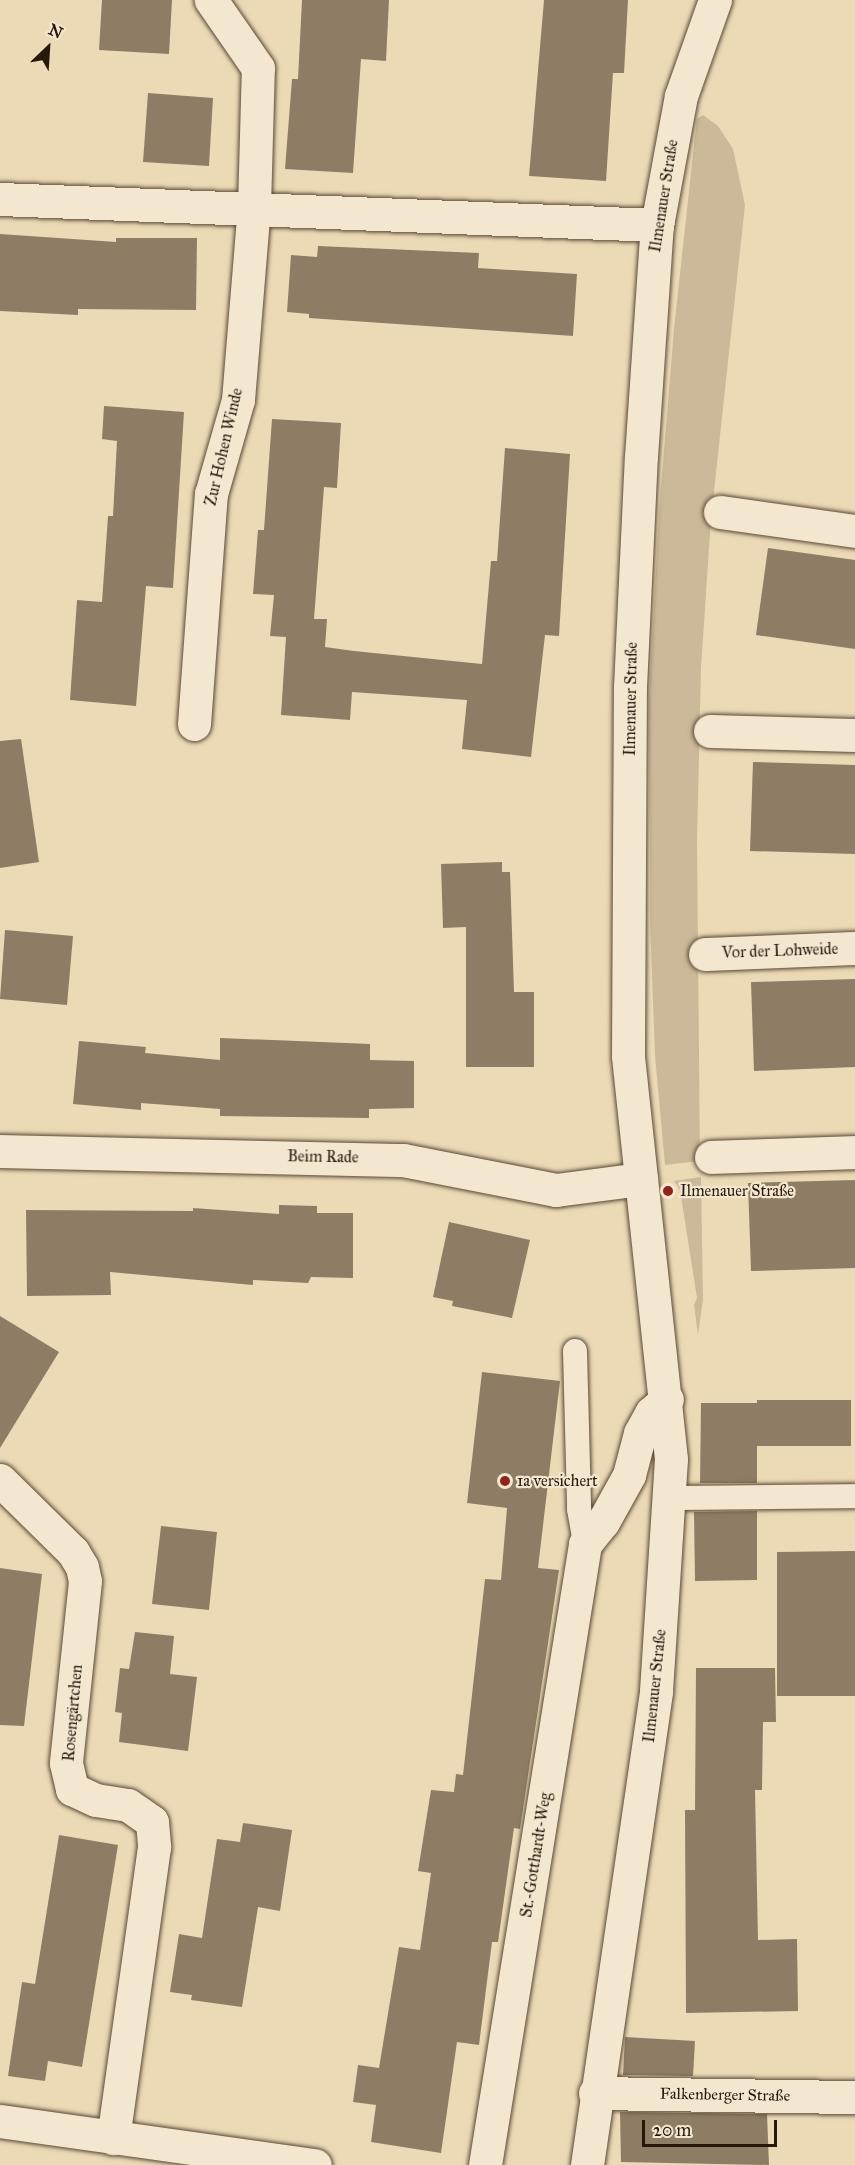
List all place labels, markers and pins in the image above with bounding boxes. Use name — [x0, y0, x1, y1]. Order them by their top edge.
place label: Ilmenauer Straße — [680, 1181, 794, 1201]
marker: Ilmenauer Straße — [661, 1184, 675, 1198]
place label: 1a versichert — [517, 1471, 598, 1491]
marker: 1a versichert — [498, 1474, 512, 1488]

